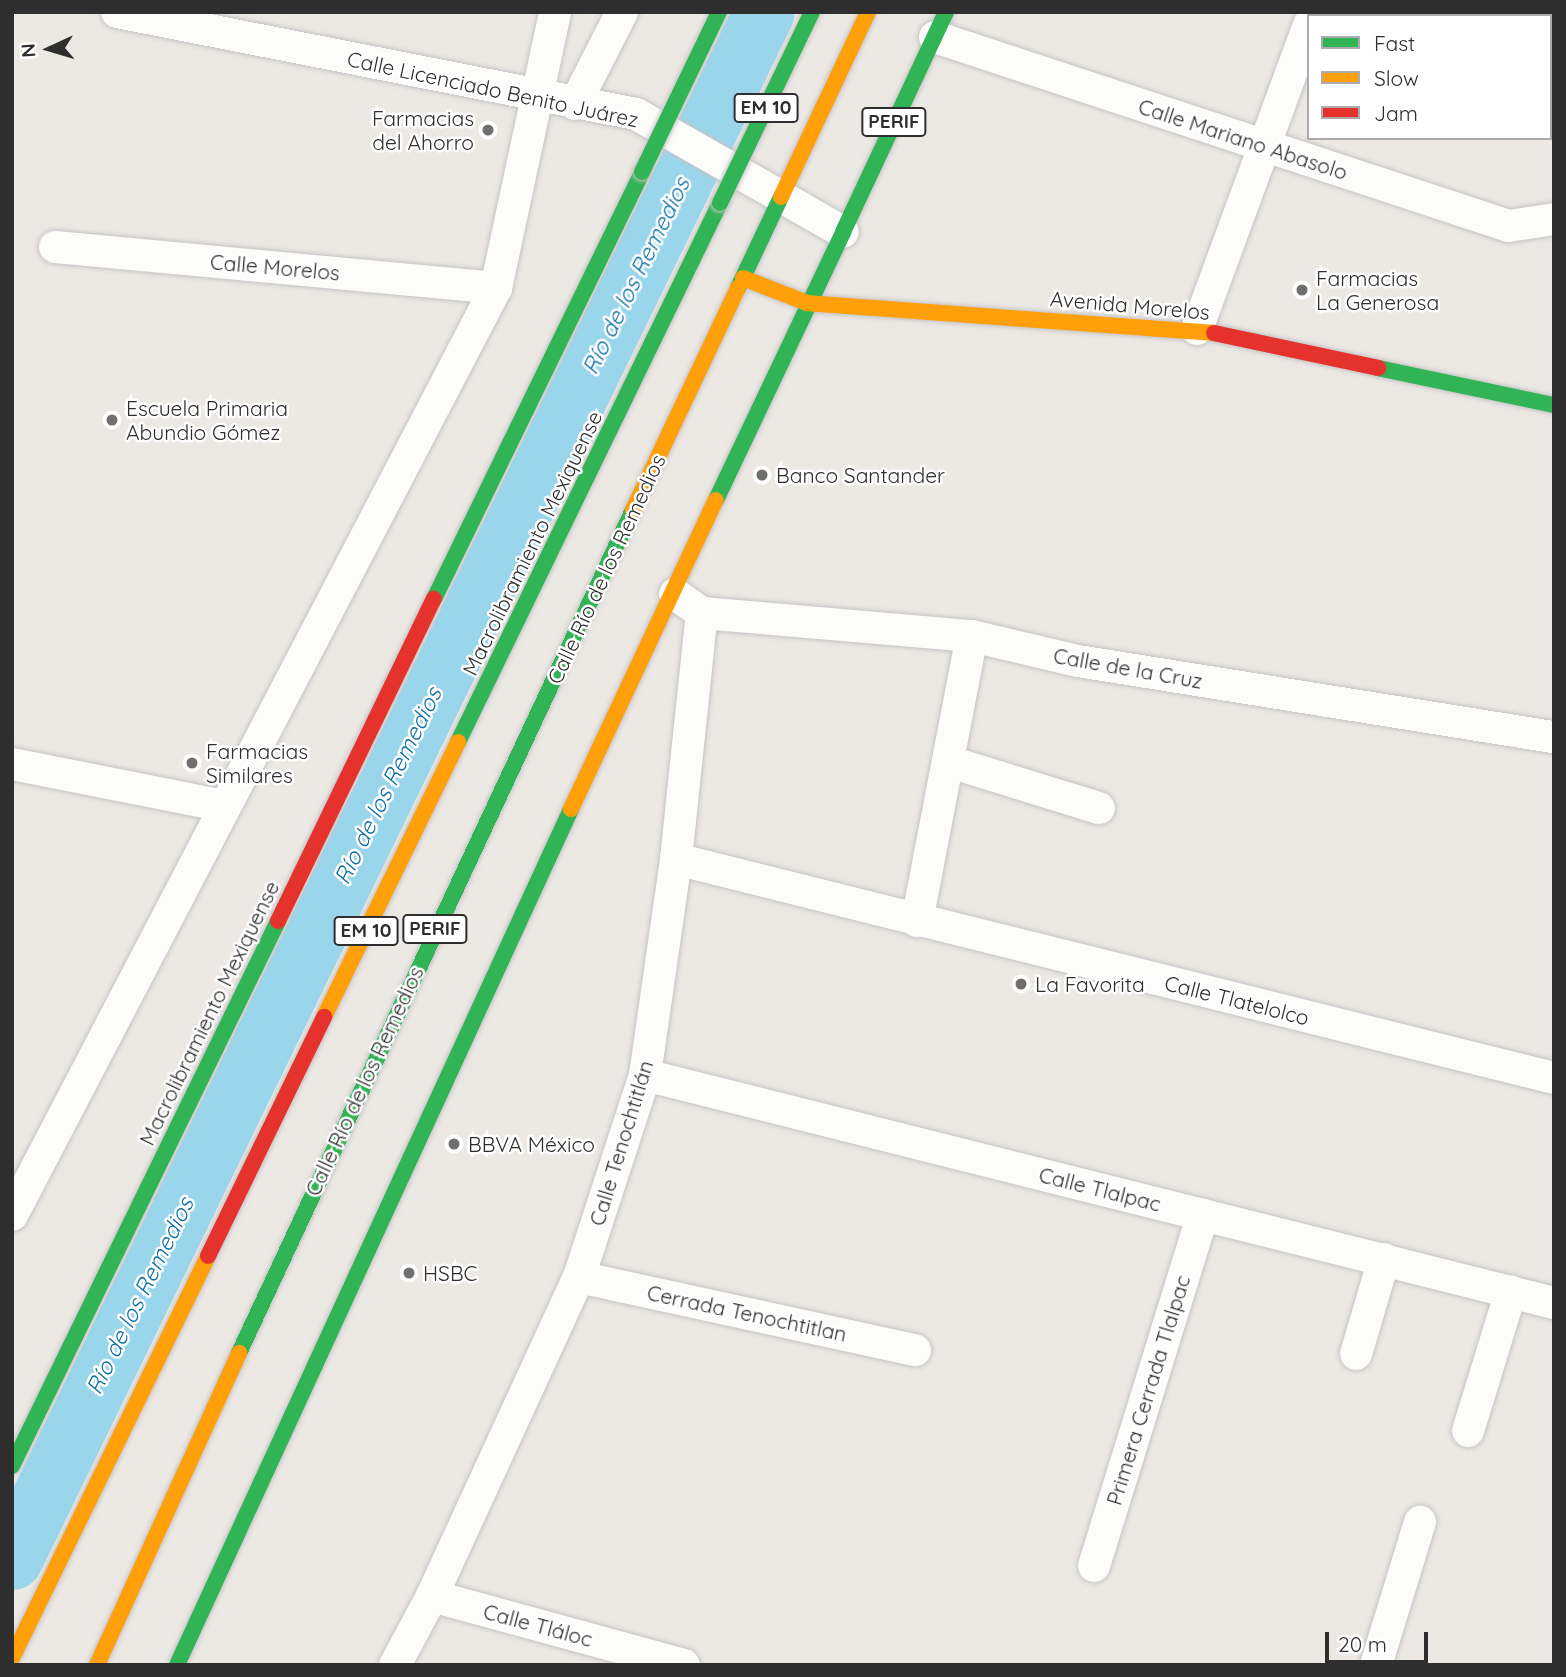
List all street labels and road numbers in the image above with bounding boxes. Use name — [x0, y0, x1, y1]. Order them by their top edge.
street label: Calle Licenciado Benito Juárez — [345, 46, 641, 132]
road number: EM 10 — [733, 92, 799, 124]
street label: Calle Mariano Abasolo — [1135, 93, 1351, 185]
road number: PERIF — [861, 106, 927, 138]
street label: Calle Morelos — [209, 249, 341, 285]
street label: Avenida Morelos — [1049, 285, 1211, 325]
street label: Macrolibramiento Mexiquense — [457, 407, 607, 679]
street label: Calle Río de los Remedios — [542, 450, 670, 688]
street label: Calle de la Cruz — [1052, 642, 1204, 694]
street label: Macrolibramiento Mexiquense — [134, 877, 284, 1149]
road number: PERIF — [402, 914, 468, 945]
road number: EM 10 — [333, 916, 399, 946]
street label: Calle Río de los Remedios — [300, 962, 428, 1200]
street label: Calle Tlatelolco — [1162, 970, 1312, 1030]
street label: Calle Tenochtitlán — [584, 1057, 658, 1229]
street label: Calle Tlalpac — [1036, 1162, 1164, 1216]
street label: Primera Cerrada Tlalpac — [1101, 1272, 1195, 1508]
street label: Cerrada Tenochtitlan — [645, 1280, 849, 1346]
street label: Calle Tláloc — [481, 1598, 595, 1652]

